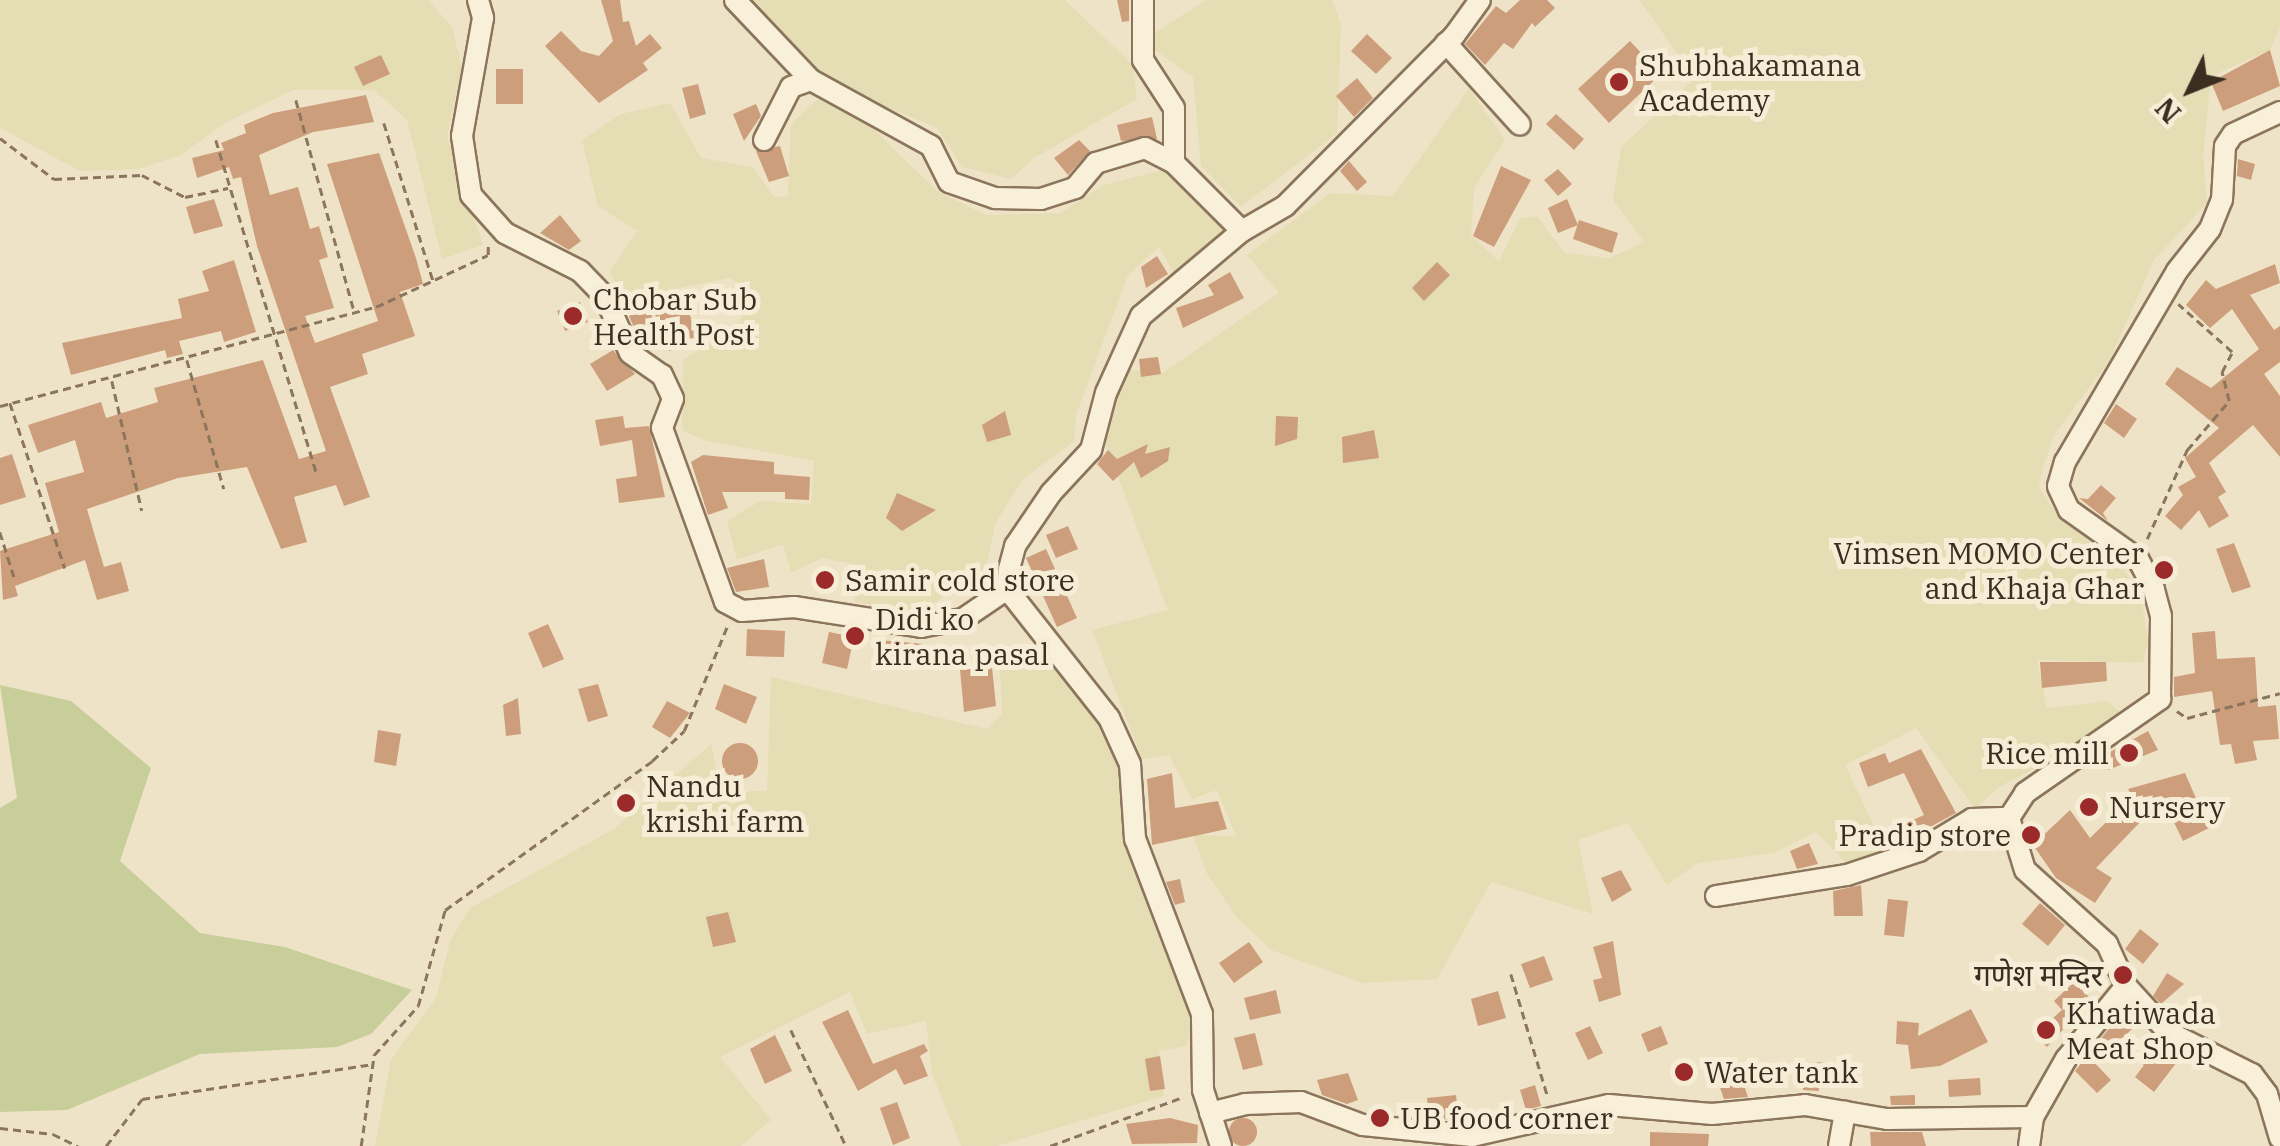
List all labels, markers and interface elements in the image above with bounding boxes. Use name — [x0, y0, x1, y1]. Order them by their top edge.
north arrow — [2140, 40, 2240, 140]
place label: Shubhakamana Academy — [1639, 47, 1861, 118]
marker: Shubhakamana Academy — [1608, 71, 1630, 93]
text: N — [2147, 90, 2189, 132]
place label: Chobar Sub Health Post — [593, 281, 757, 352]
marker: Chobar Sub Health Post — [562, 305, 584, 327]
place label: Vimsen MOMO Center and Khaja Ghar — [1833, 535, 2144, 606]
marker: Vimsen MOMO Center and Khaja Ghar — [2153, 559, 2175, 581]
place label: Samir cold store — [845, 562, 1075, 598]
marker: Samir cold store — [814, 569, 836, 591]
place label: Didi ko kirana pasal — [875, 601, 1049, 672]
marker: Didi ko kirana pasal — [844, 625, 866, 647]
place label: Rice mill — [1985, 735, 2109, 771]
marker: Rice mill — [2118, 742, 2140, 764]
place label: Nandu krishi farm — [646, 768, 805, 838]
place label: Nursery — [2109, 789, 2225, 825]
marker: Nandu krishi farm — [615, 792, 637, 814]
marker: Nursery — [2078, 796, 2100, 818]
place label: Pradip store — [1839, 817, 2011, 853]
marker: Pradip store — [2020, 824, 2042, 846]
place label: गणेश मन्दिर — [1974, 957, 2103, 993]
marker: गणेश मन्दिर — [2112, 964, 2134, 986]
place label: Khatiwada Meat Shop — [2066, 995, 2216, 1066]
marker: Khatiwada Meat Shop — [2035, 1019, 2057, 1041]
place label: Water tank — [1704, 1054, 1858, 1090]
marker: Water tank — [1673, 1061, 1695, 1083]
place label: UB food corner — [1400, 1100, 1613, 1136]
marker: UB food corner — [1369, 1107, 1391, 1129]

